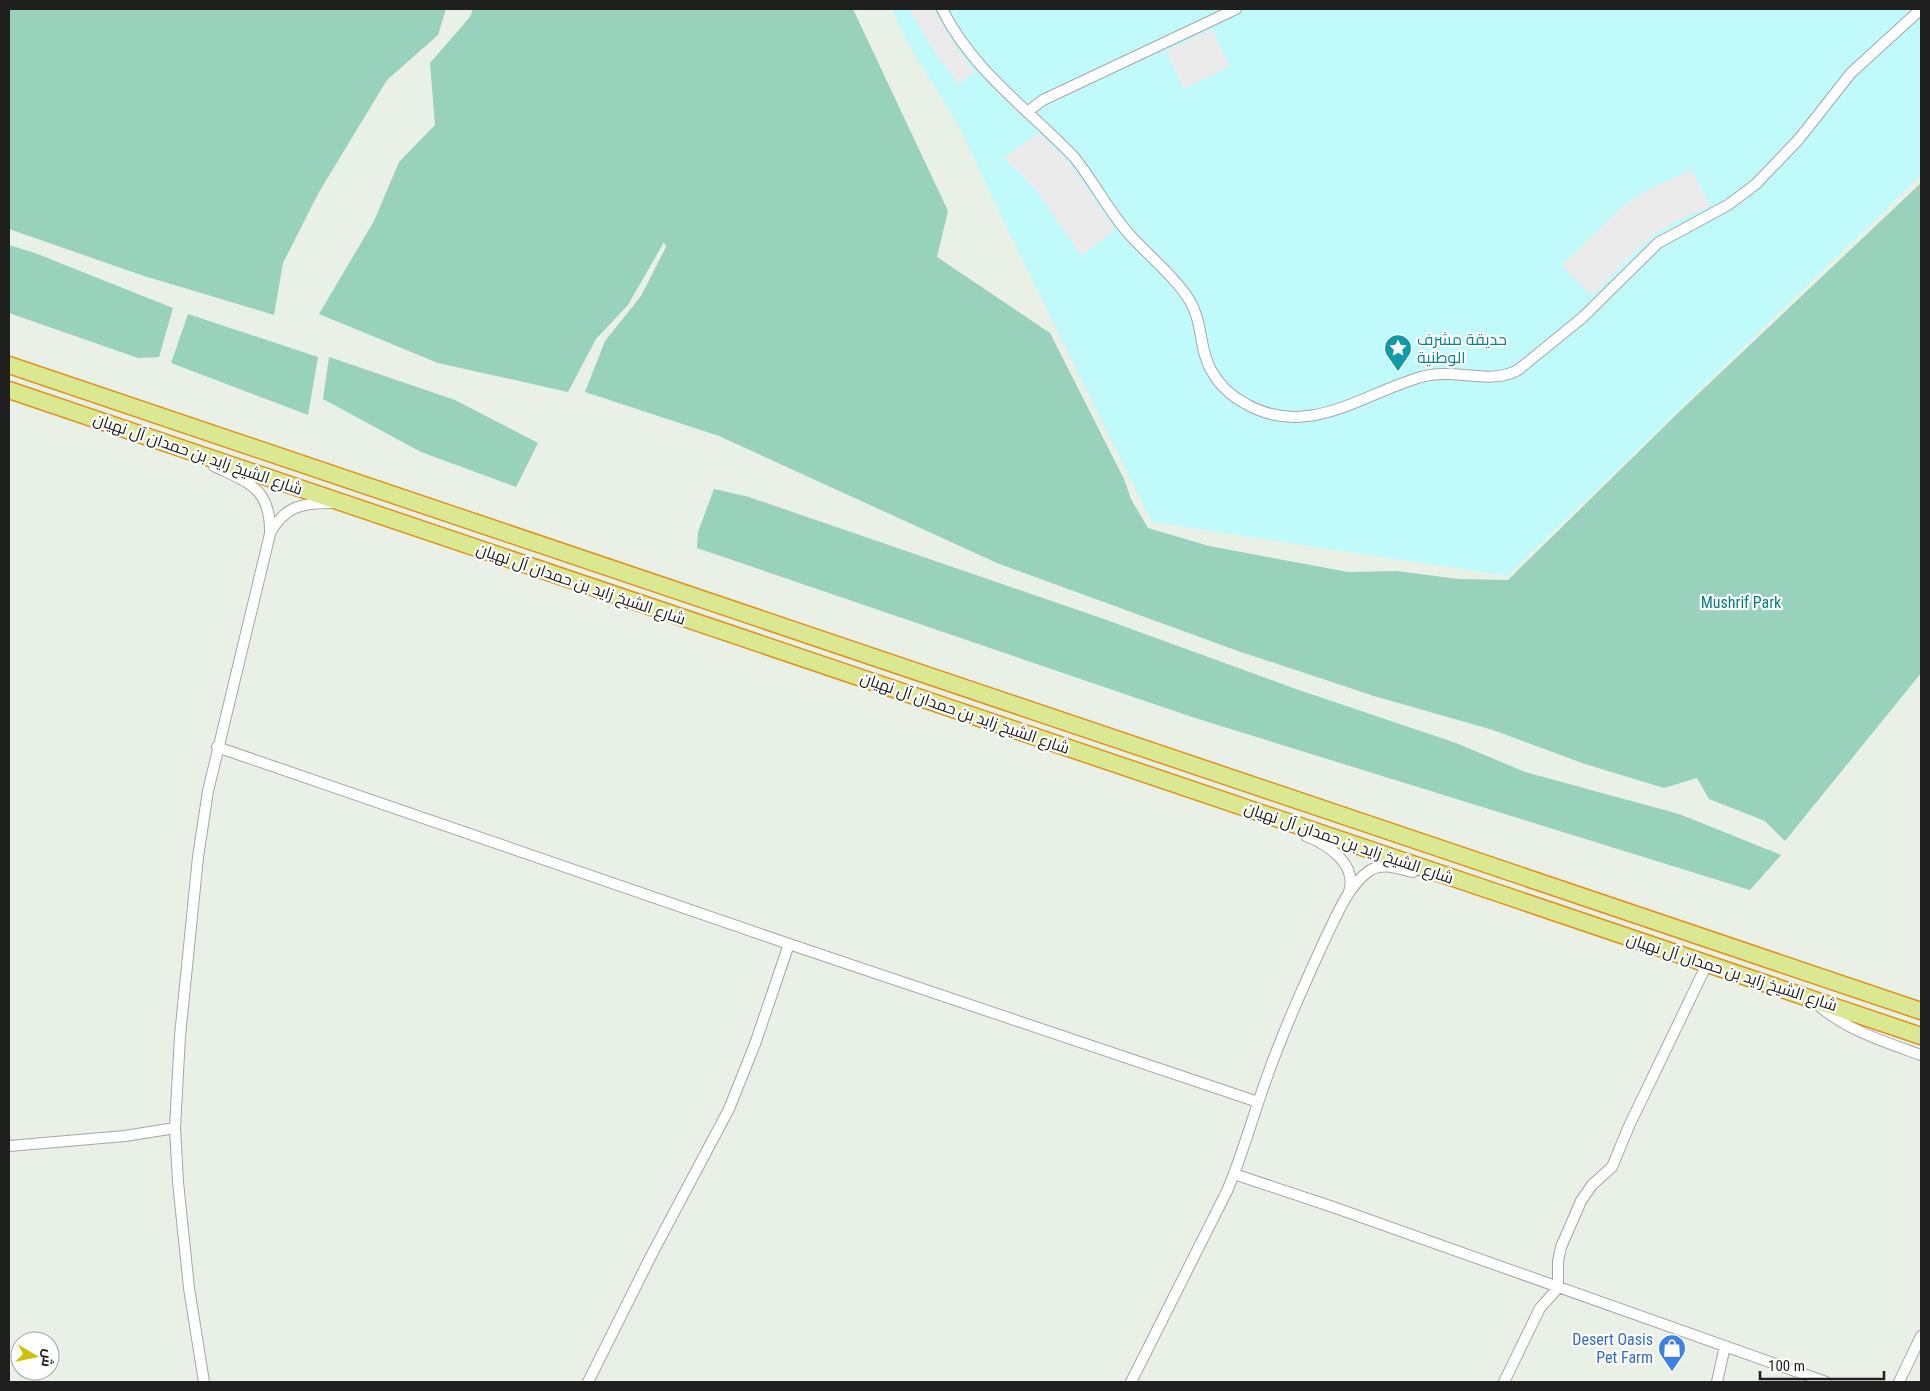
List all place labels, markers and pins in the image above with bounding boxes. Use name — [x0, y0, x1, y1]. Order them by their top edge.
place label: حديقة مشرف الوطنية — [1417, 330, 1507, 367]
place icon: حديقة مشرف الوطنية — [1383, 333, 1413, 372]
place label: Desert Oasis Pet Farm — [1572, 1330, 1653, 1367]
shop icon: Desert Oasis Pet Farm — [1657, 1333, 1687, 1372]

